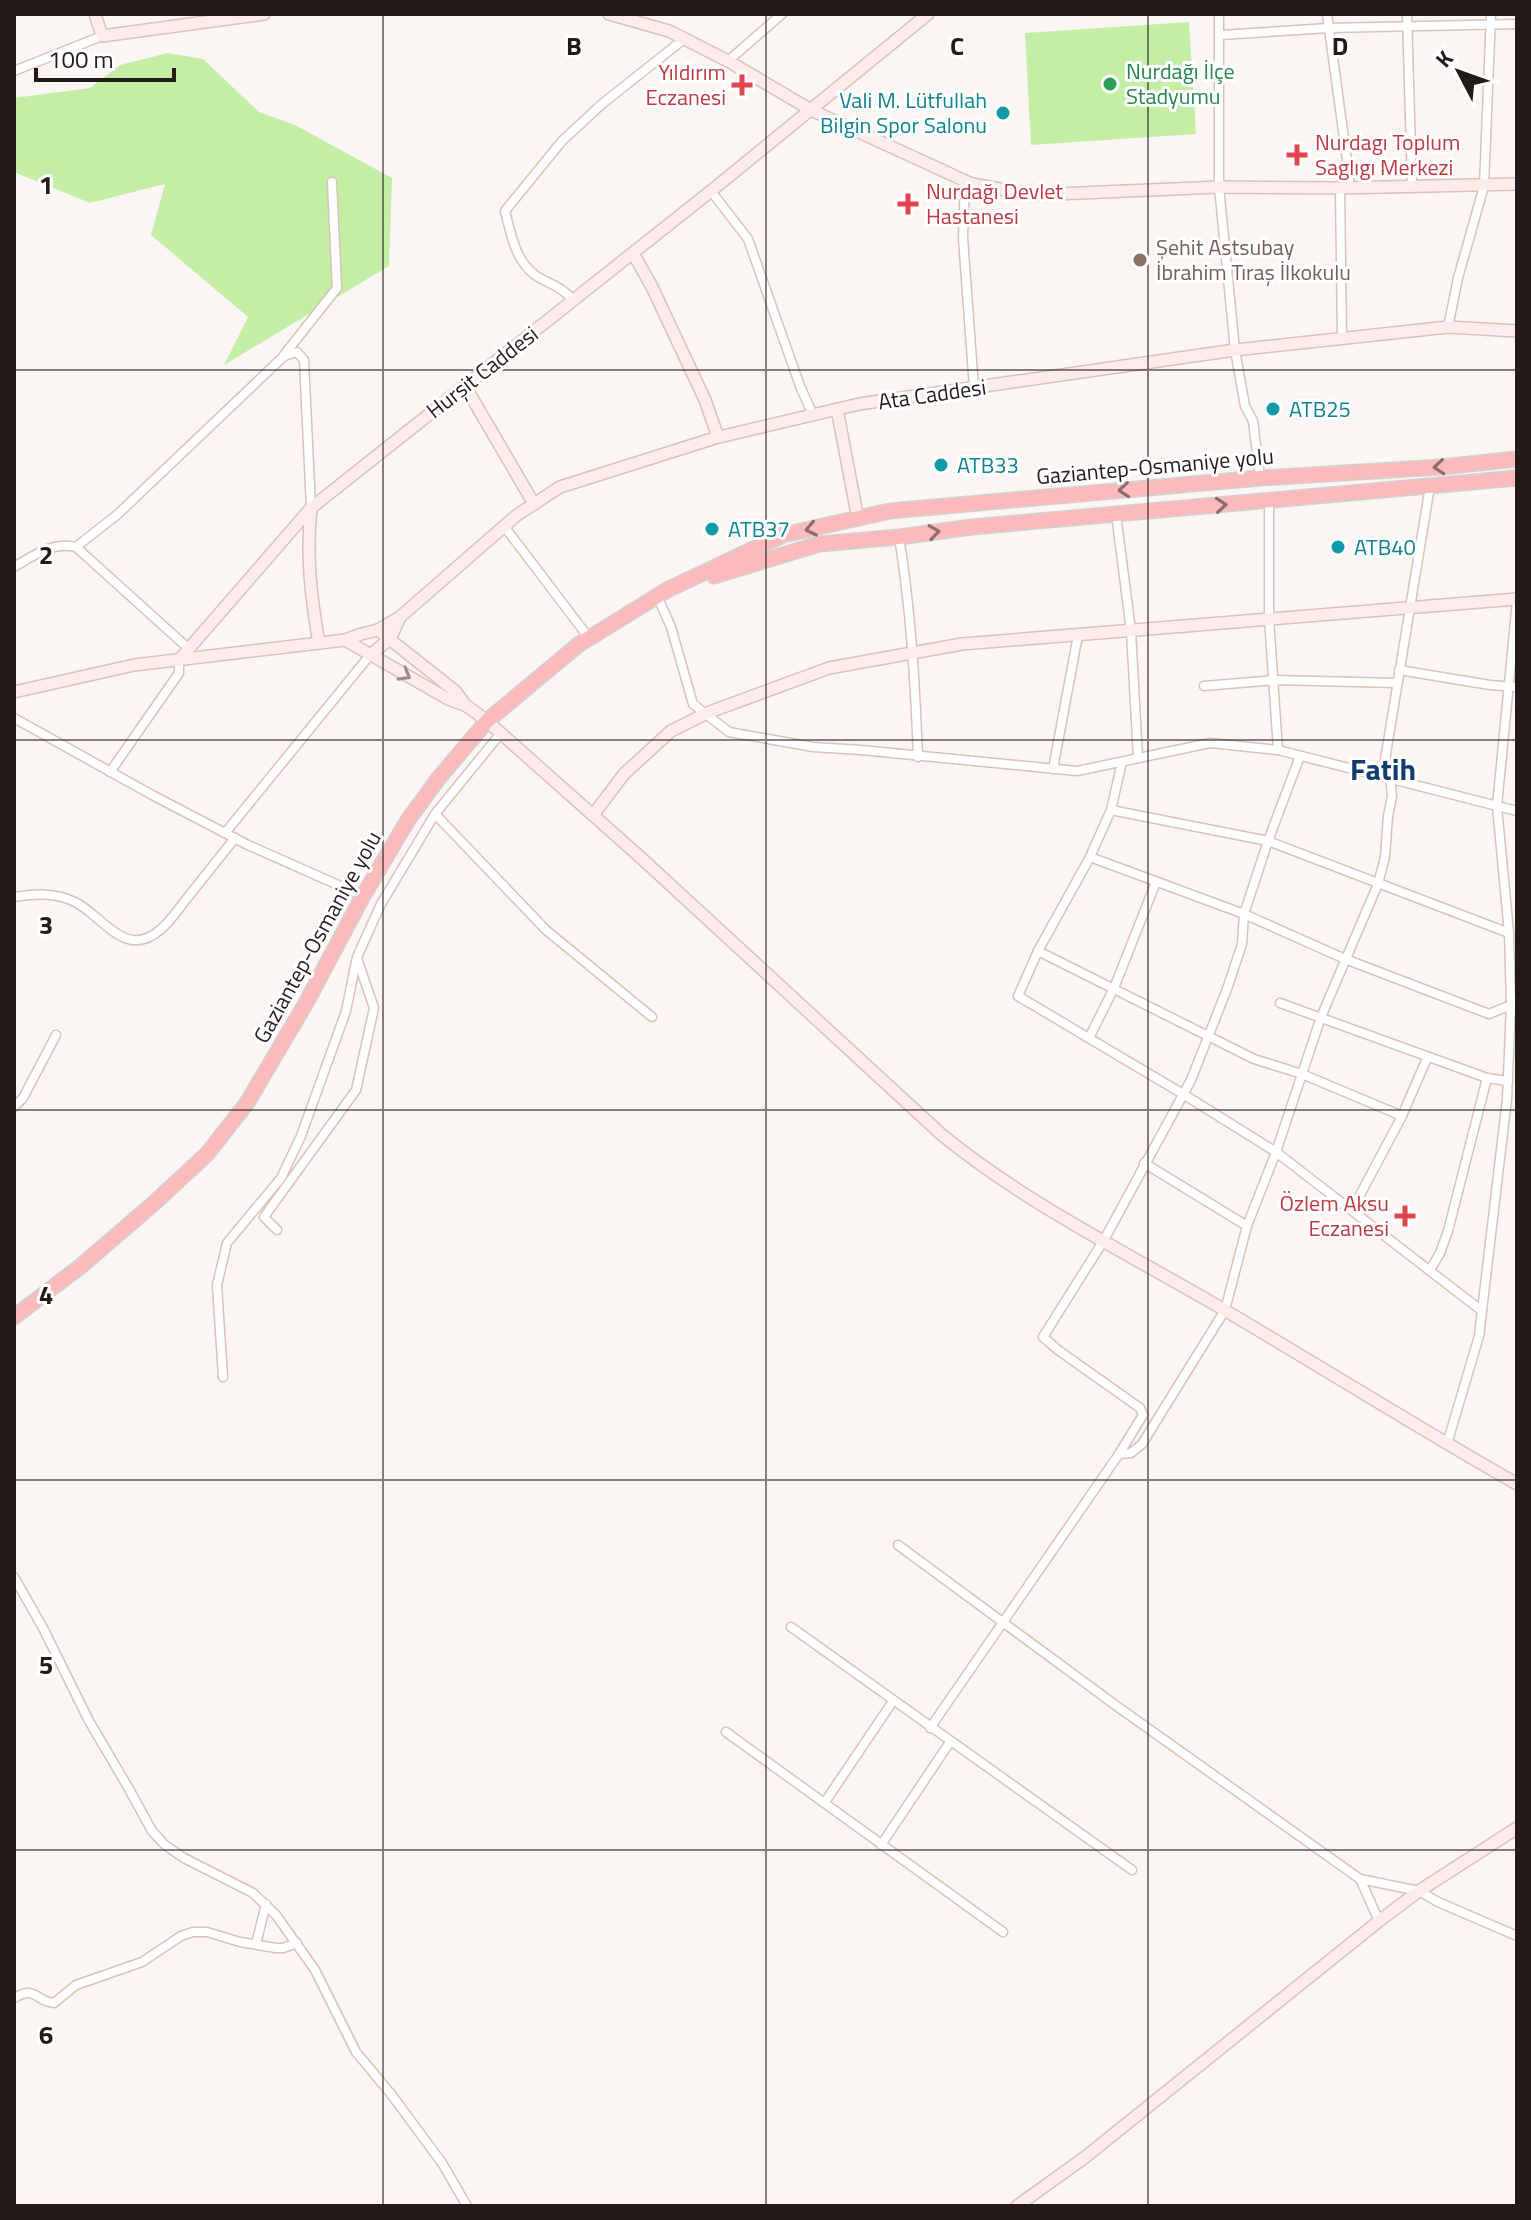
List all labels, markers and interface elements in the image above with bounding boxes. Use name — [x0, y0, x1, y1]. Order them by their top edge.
text: B — [566, 26, 582, 65]
text: C — [950, 26, 964, 65]
text: D — [1332, 26, 1348, 65]
scale bar — [36, 32, 174, 82]
north arrow — [1419, 32, 1499, 112]
text: 100 m — [48, 41, 114, 77]
text: K — [1427, 43, 1461, 75]
place label: Nurdağı İlçe Stadyumu — [1126, 54, 1235, 113]
place label: Yıldırım Eczanesi — [645, 55, 726, 114]
marker: Nurdağı İlçe Stadyumu — [1101, 75, 1119, 93]
marker: Yıldırım Eczanesi — [733, 76, 751, 94]
place label: Vali M. Lütfullah Bilgin Spor Salonu — [820, 83, 987, 142]
marker: Vali M. Lütfullah Bilgin Spor Salonu — [994, 104, 1012, 122]
place label: Nurdagı Toplum Saglıgı Merkezi — [1315, 125, 1460, 184]
marker: Nurdagı Toplum Saglıgı Merkezi — [1286, 144, 1308, 166]
text: 1 — [39, 165, 53, 204]
place label: Nurdağı Devlet Hastanesi — [926, 174, 1063, 233]
marker: Nurdağı Devlet Hastanesi — [897, 193, 919, 215]
place label: Şehit Astsubay İbrahim Tıraş İlkokulu — [1156, 230, 1351, 289]
marker: Şehit Astsubay İbrahim Tıraş İlkokulu — [1131, 251, 1149, 269]
street label: Hurşit Caddesi — [419, 317, 545, 427]
street label: Ata Caddesi — [876, 370, 988, 418]
place label: ATB25 — [1289, 392, 1351, 426]
marker: ATB25 — [1264, 400, 1282, 418]
street label: Gaziantep-Osmaniye yolu — [1035, 439, 1275, 493]
place label: ATB33 — [957, 448, 1019, 482]
marker: ATB33 — [932, 456, 950, 474]
one-way arrow — [1432, 458, 1445, 475]
one-way arrow — [1117, 482, 1130, 499]
one-way arrow — [1215, 496, 1228, 513]
place label: ATB37 — [728, 512, 790, 546]
marker: ATB37 — [703, 520, 721, 538]
one-way arrow — [805, 520, 818, 537]
one-way arrow — [927, 524, 941, 541]
place label: ATB40 — [1354, 530, 1416, 564]
text: 2 — [39, 535, 53, 574]
marker: ATB40 — [1329, 538, 1347, 556]
one-way arrow — [396, 665, 411, 681]
district label: Fatih — [1350, 746, 1416, 792]
street label: Gaziantep-Osmaniye yolu — [244, 825, 390, 1049]
text: 3 — [39, 905, 53, 944]
place label: Özlem Aksu Eczanesi — [1279, 1186, 1389, 1245]
marker: Özlem Aksu Eczanesi — [1396, 1207, 1414, 1225]
text: 4 — [39, 1275, 53, 1314]
text: 5 — [39, 1645, 53, 1684]
text: 6 — [39, 2015, 53, 2054]

